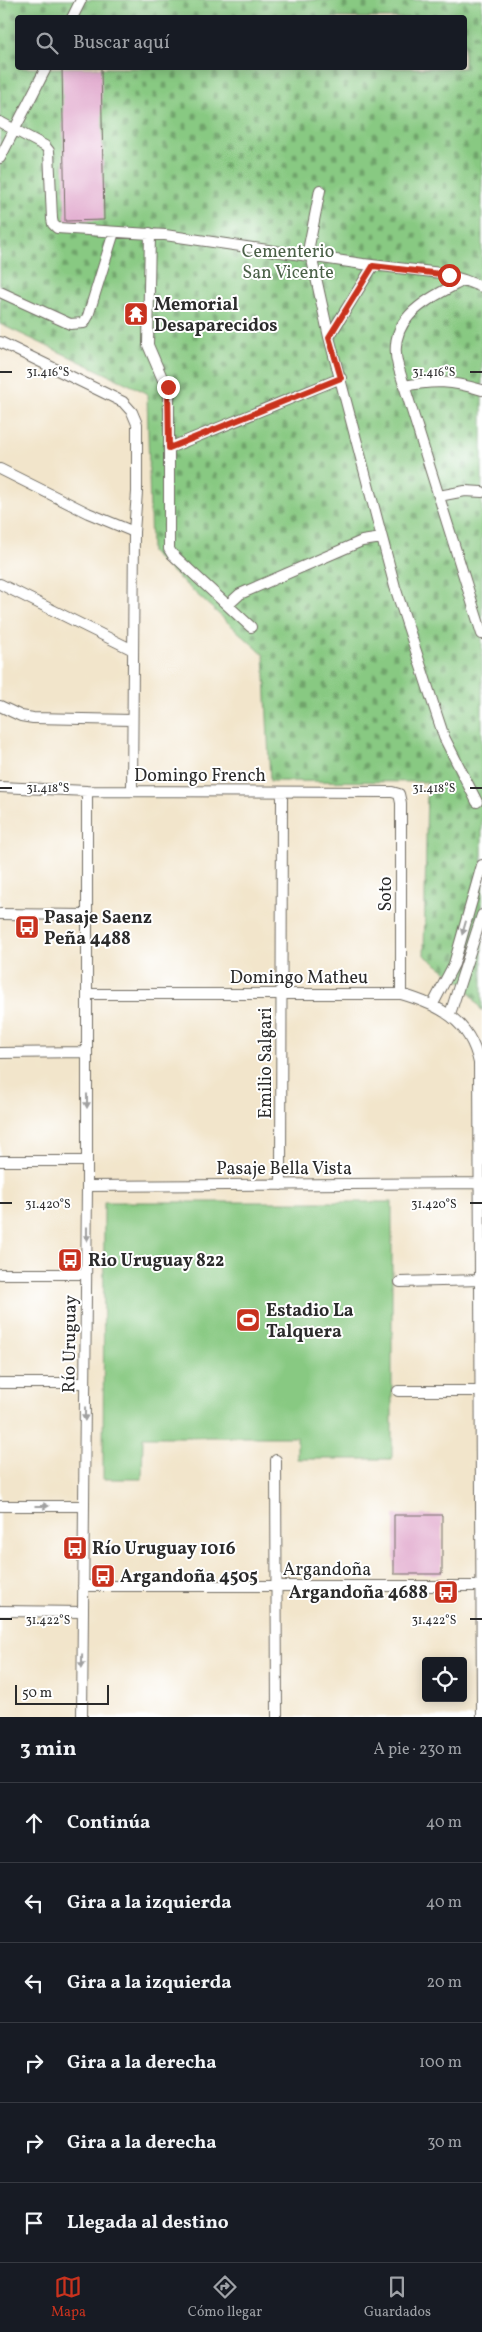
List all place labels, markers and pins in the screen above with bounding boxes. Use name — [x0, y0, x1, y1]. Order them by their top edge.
place label: Memorial Desaparecidos — [154, 293, 278, 339]
temple icon: Memorial Desaparecidos — [123, 301, 149, 327]
place label: Pasaje Saenz Peña 4488 — [44, 906, 152, 952]
bus stop icon: Pasaje Saenz Peña 4488 — [14, 914, 40, 940]
bus stop icon: Rio Uruguay 822 — [57, 1247, 83, 1273]
place label: Rio Uruguay 822 — [88, 1249, 224, 1274]
place label: Estadio La Talquera — [266, 1299, 354, 1345]
sports icon: Estadio La Talquera — [235, 1307, 261, 1333]
bus stop icon: Río Uruguay 1016 — [62, 1535, 88, 1561]
place label: Río Uruguay 1016 — [92, 1537, 236, 1562]
bus stop icon: Argandoña 4505 — [90, 1563, 116, 1589]
place label: Argandoña 4505 — [120, 1565, 258, 1590]
bus stop icon: Argandoña 4688 — [433, 1579, 459, 1605]
place label: Argandoña 4688 — [289, 1581, 428, 1606]

